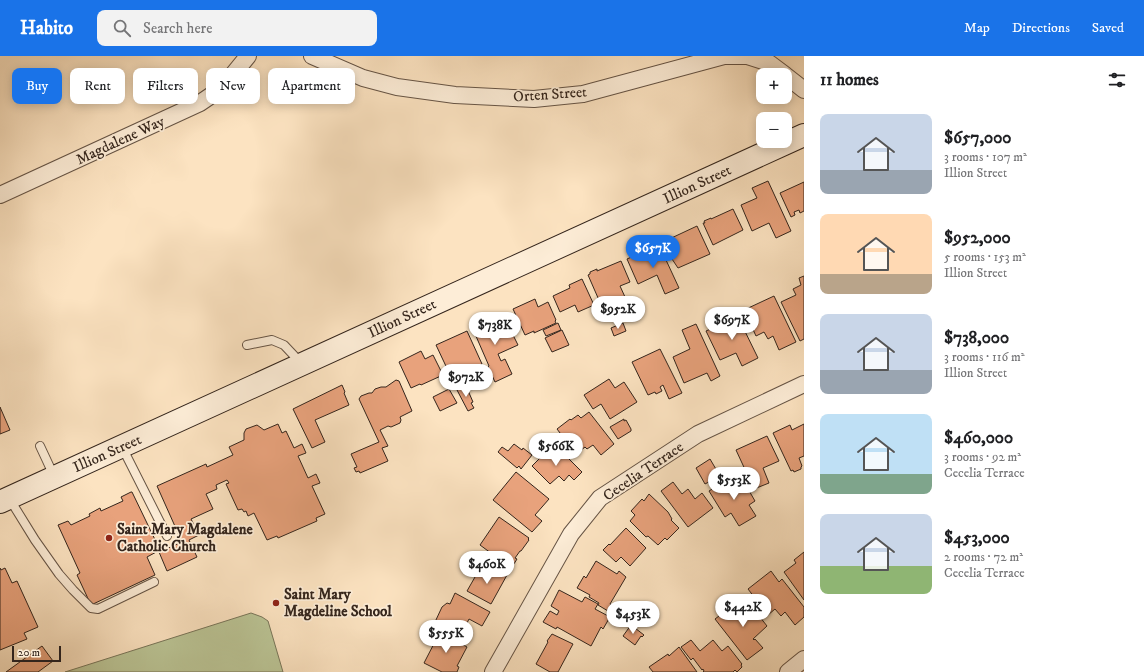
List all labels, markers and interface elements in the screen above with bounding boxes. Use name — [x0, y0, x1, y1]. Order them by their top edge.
search box — [97, 10, 377, 46]
text: Habito — [20, 17, 73, 40]
icon: search — [111, 17, 133, 39]
text: Search here — [143, 19, 212, 38]
text: Map — [964, 19, 990, 37]
text: Directions — [1012, 19, 1070, 37]
text: Saved — [1092, 19, 1124, 37]
chip: Buy — [12, 68, 62, 104]
chip: Rent — [70, 68, 125, 104]
chip: Filters — [133, 68, 198, 104]
chip: New — [206, 68, 260, 104]
chip: Apartment — [268, 68, 355, 104]
map controls — [756, 68, 792, 148]
button: + — [756, 68, 792, 104]
text: 11 homes — [820, 69, 879, 91]
icon: filters — [1106, 69, 1128, 91]
street label: Orten Street — [513, 82, 588, 107]
street label: Magdalene Way — [73, 111, 168, 169]
button: − — [756, 112, 792, 148]
text: $657,000 — [944, 127, 1011, 149]
icon: home — [852, 130, 900, 178]
text: 3 rooms · 107 m² — [944, 149, 1027, 165]
street label: Illion Street — [660, 160, 734, 208]
text: Illion Street — [944, 165, 1007, 181]
text: $952,000 — [944, 227, 1011, 249]
icon: home — [852, 230, 900, 278]
pin: $657K — [625, 235, 681, 269]
text: $657K — [635, 240, 671, 256]
text: 5 rooms · 153 m² — [944, 249, 1026, 265]
text: Illion Street — [944, 265, 1007, 281]
street label: Illion Street — [365, 294, 439, 342]
pin: $952K — [590, 296, 646, 330]
text: $952K — [600, 301, 636, 317]
pin: $697K — [704, 307, 760, 341]
pin: $738K — [467, 312, 523, 346]
text: $697K — [714, 312, 750, 328]
text: $738K — [478, 317, 512, 333]
text: $738,000 — [944, 327, 1009, 349]
icon: home — [852, 330, 900, 378]
text: 3 rooms · 116 m² — [944, 349, 1025, 365]
pin: $972K — [438, 364, 494, 398]
text: Illion Street — [944, 365, 1007, 381]
text: $972K — [448, 369, 484, 385]
text: $460,000 — [944, 427, 1013, 449]
street label: Illion Street — [70, 430, 145, 477]
icon: home — [852, 430, 900, 478]
pin: $566K — [528, 433, 584, 467]
text: $566K — [538, 438, 574, 454]
street label: Cecelia Terrace — [599, 438, 687, 505]
text: 3 rooms · 92 m² — [944, 449, 1021, 465]
text: Cecelia Terrace — [944, 465, 1025, 481]
pin: $553K — [706, 467, 762, 501]
text: $553K — [717, 472, 751, 488]
place label: Saint Mary Magdalene Catholic Church — [117, 520, 254, 556]
text: $453,000 — [944, 527, 1010, 549]
icon: home — [852, 530, 900, 578]
marker: Saint Mary Magdalene Catholic Church — [104, 533, 114, 543]
text: 2 rooms · 72 m² — [944, 549, 1023, 565]
pin: $460K — [459, 551, 515, 585]
text: $460K — [468, 556, 506, 572]
text: Cecelia Terrace — [944, 565, 1025, 581]
place label: Saint Mary Magdeline School — [284, 585, 392, 621]
pin: $442K — [715, 594, 771, 628]
marker: Saint Mary Magdeline School — [271, 598, 281, 608]
text: $442K — [724, 599, 762, 615]
pin: $453K — [605, 601, 661, 635]
text: $453K — [616, 606, 650, 622]
pin: $555K — [418, 620, 474, 654]
text: $555K — [428, 625, 464, 641]
scale bar — [12, 644, 61, 663]
text: 20 m — [18, 646, 40, 660]

